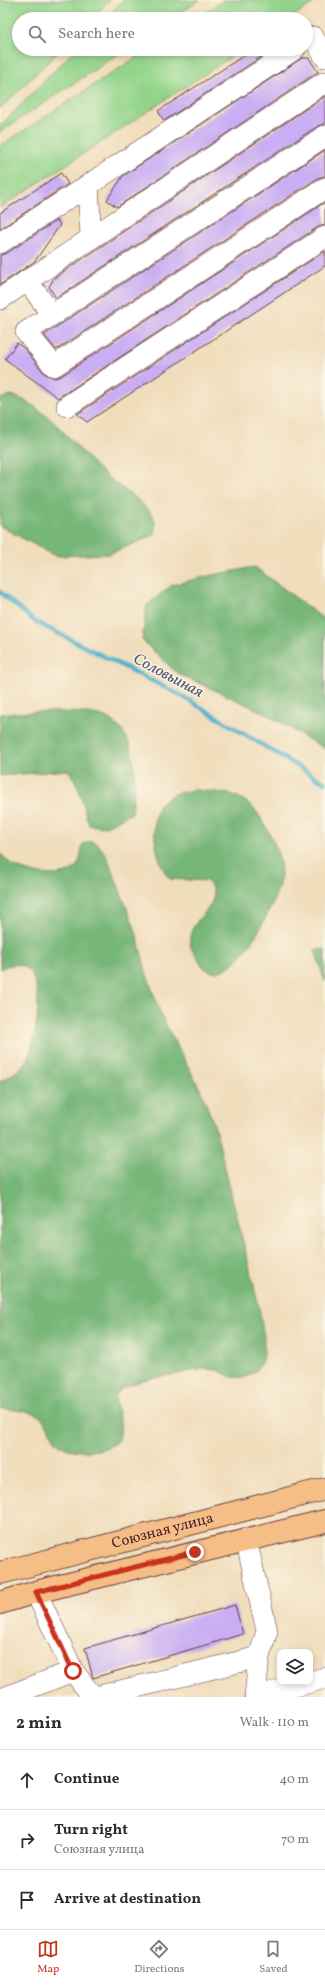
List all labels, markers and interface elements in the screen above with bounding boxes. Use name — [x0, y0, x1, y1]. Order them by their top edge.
search box — [12, 12, 313, 56]
icon: search — [26, 23, 48, 45]
text: Search here — [58, 24, 135, 45]
water label: Соловьиная — [129, 648, 207, 704]
street label: Союзная улица — [109, 1508, 216, 1554]
route end — [186, 1543, 204, 1561]
map controls — [277, 1649, 313, 1685]
button: layers — [277, 1649, 313, 1685]
route start — [64, 1662, 82, 1680]
text: 2 min — [16, 1712, 62, 1735]
text: Walk · 110 m — [240, 1714, 309, 1732]
icon: ahead — [16, 1769, 38, 1791]
text: Continue — [54, 1769, 119, 1790]
text: 40 m — [280, 1771, 309, 1789]
text: Turn right — [54, 1820, 128, 1841]
icon: right — [16, 1829, 38, 1851]
text: 70 m — [281, 1831, 309, 1849]
text: Союзная улица — [54, 1841, 144, 1859]
icon: arrive — [16, 1889, 38, 1911]
text: Arrive at destination — [54, 1889, 201, 1910]
tab: Map — [37, 1938, 59, 1977]
tab: Directions — [134, 1938, 185, 1977]
tab: Saved — [259, 1938, 288, 1977]

